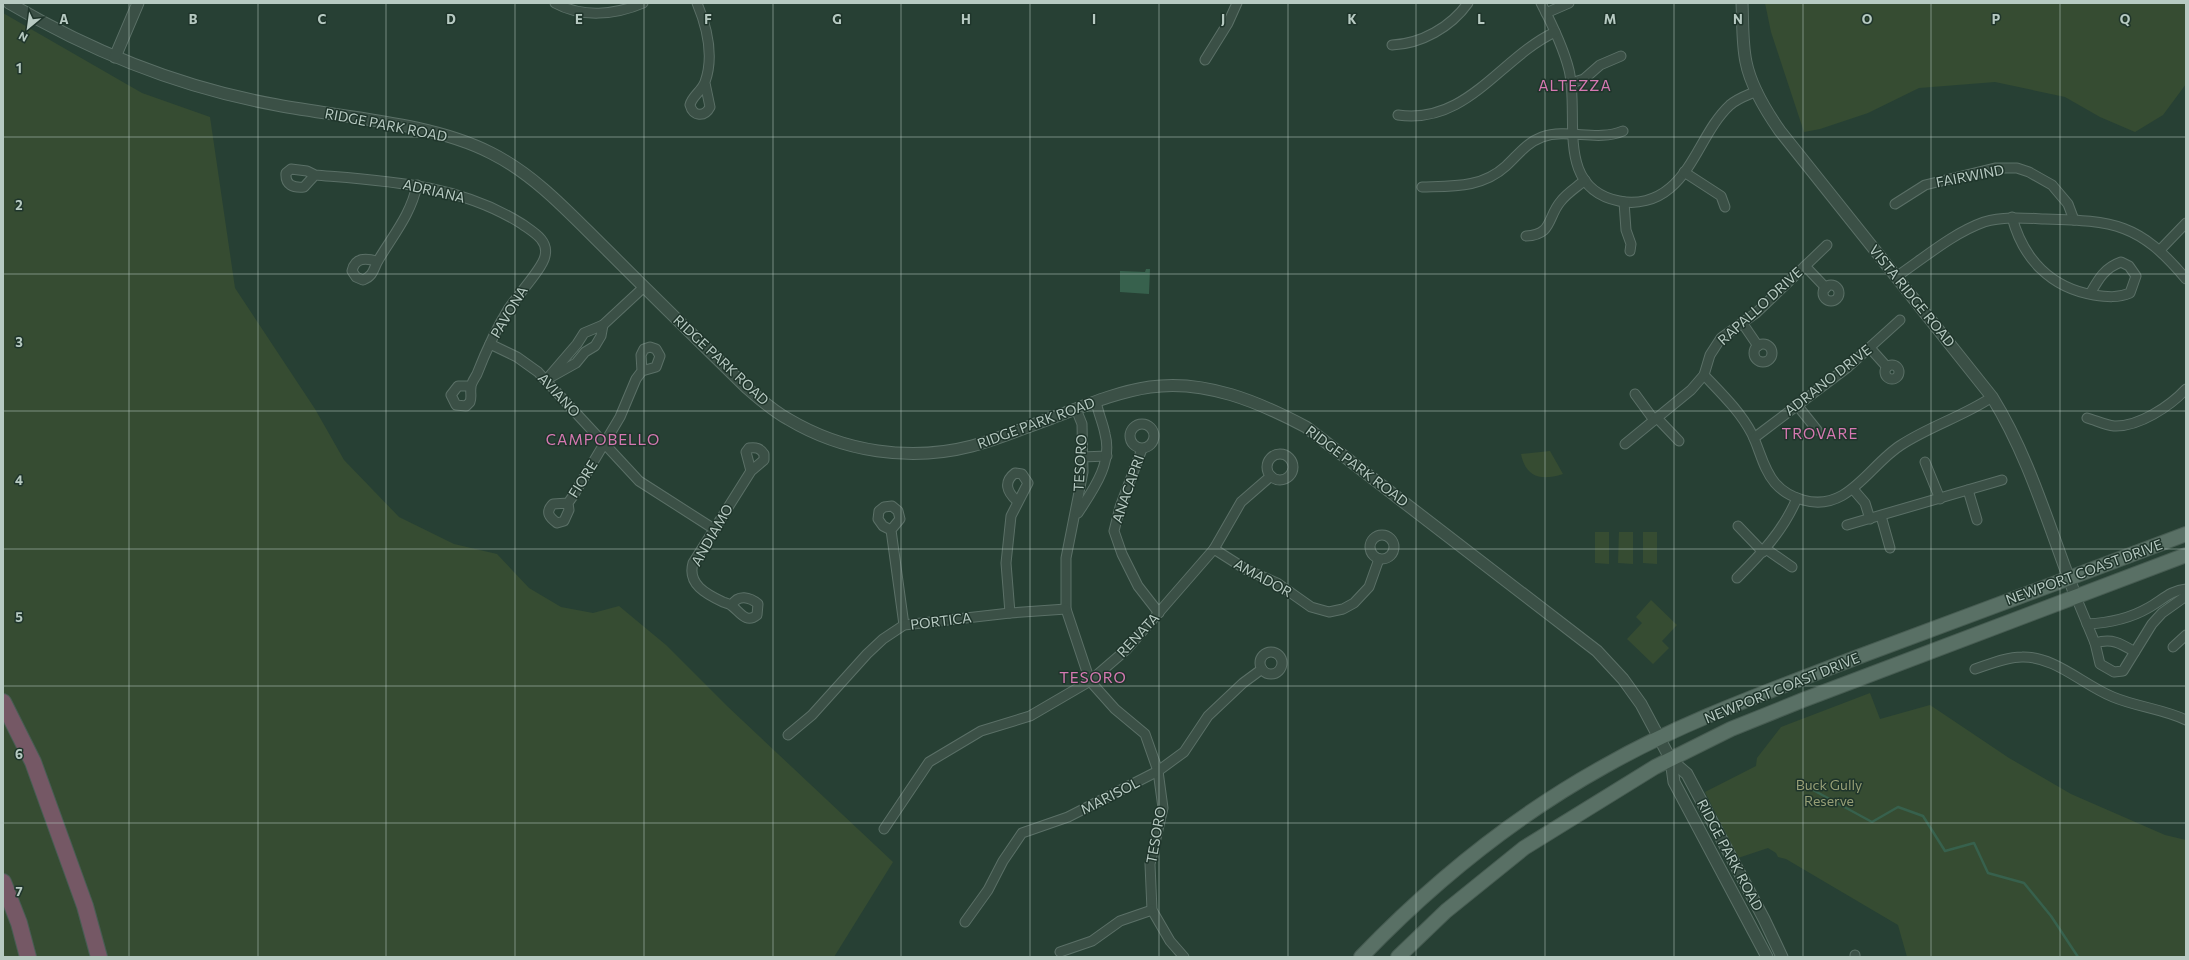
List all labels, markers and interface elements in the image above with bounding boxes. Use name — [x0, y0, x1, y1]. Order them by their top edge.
north arrow — [8, 8, 48, 48]
text: A — [59, 11, 69, 27]
text: B — [189, 11, 198, 27]
text: C — [318, 11, 327, 27]
text: D — [446, 11, 456, 27]
text: E — [575, 11, 583, 27]
text: F — [704, 11, 712, 27]
text: G — [832, 11, 842, 27]
text: H — [961, 11, 971, 27]
text: I — [1092, 11, 1096, 27]
text: J — [1221, 11, 1225, 27]
text: K — [1347, 11, 1357, 27]
text: L — [1477, 11, 1485, 27]
text: M — [1604, 11, 1616, 27]
text: N — [1733, 11, 1743, 27]
text: O — [1862, 11, 1873, 27]
text: P — [1992, 11, 2001, 27]
text: Q — [2120, 11, 2131, 27]
text: N — [16, 29, 30, 45]
text: 1 — [16, 60, 22, 76]
district label: ALTEZZA — [1538, 76, 1612, 94]
street label: RIDGE PARK ROAD — [324, 104, 449, 145]
street label: FAIRWIND — [1934, 161, 2006, 190]
street label: ADRIANA — [401, 175, 467, 206]
text: 2 — [15, 197, 23, 213]
street label: VISTA RIDGE ROAD — [1866, 241, 1959, 350]
street label: RAPALLO DRIVE — [1714, 263, 1806, 348]
street label: PAVONA — [486, 282, 531, 341]
street label: RIDGE PARK ROAD — [670, 311, 773, 408]
text: 3 — [15, 334, 23, 350]
street label: ADRANO DRIVE — [1781, 341, 1874, 419]
street label: AVIANO — [535, 369, 584, 420]
street label: RIDGE PARK ROAD — [975, 393, 1097, 452]
street label: RIDGE PARK ROAD — [1303, 421, 1412, 510]
district label: TROVARE — [1782, 424, 1858, 442]
district label: CAMPOBELLO — [546, 430, 660, 448]
street label: TESORO — [1070, 434, 1089, 492]
street label: ANACAPRI — [1108, 453, 1147, 525]
street label: FIORE — [564, 457, 601, 501]
text: 4 — [15, 472, 23, 488]
street label: ANDIAMO — [687, 501, 736, 569]
street label: NEWPORT COAST DRIVE — [2003, 535, 2165, 608]
street label: AMADOR — [1231, 555, 1295, 600]
street label: PORTICA — [909, 608, 973, 633]
text: 5 — [15, 609, 23, 625]
street label: RENATA — [1113, 609, 1163, 660]
street label: NEWPORT COAST DRIVE — [1702, 649, 1862, 726]
district label: TESORO — [1059, 668, 1127, 686]
text: 6 — [15, 746, 23, 762]
street label: MARISOL — [1077, 773, 1142, 818]
park label: Buck Gully Reserve — [1796, 776, 1862, 809]
street label: RIDGE PARK ROAD — [1694, 796, 1767, 914]
street label: TESORO — [1142, 805, 1169, 865]
text: 7 — [15, 883, 23, 899]

